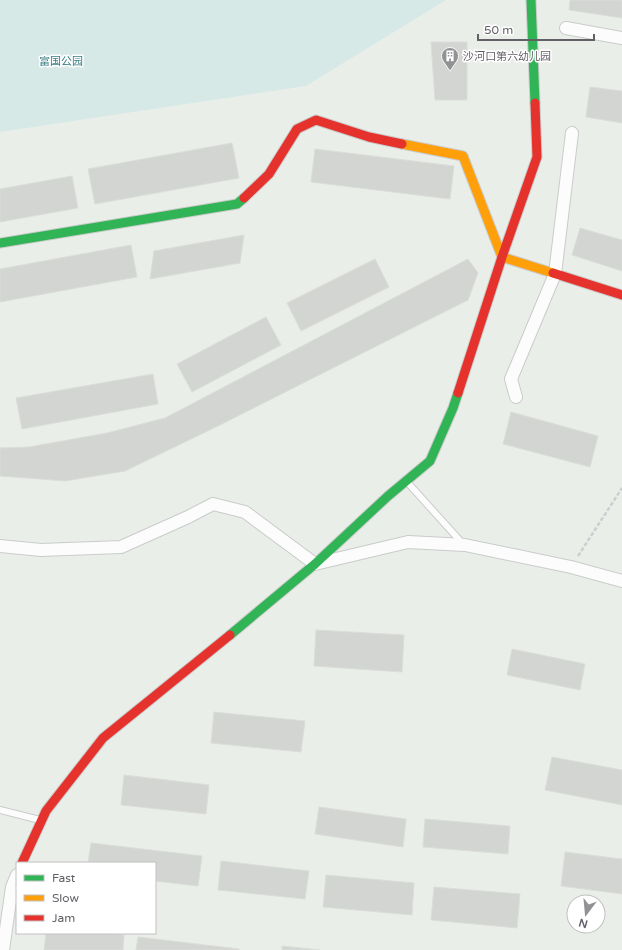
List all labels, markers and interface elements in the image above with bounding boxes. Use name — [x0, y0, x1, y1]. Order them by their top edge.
scale bar — [478, 16, 594, 42]
text: 50 m — [484, 23, 513, 37]
building icon: 沙河口第六幼儿园 — [440, 46, 460, 71]
place label: 沙河口第六幼儿园 — [463, 50, 551, 63]
park label: 富国公园 — [39, 55, 83, 68]
legend — [16, 862, 156, 934]
text: Fast — [52, 871, 76, 885]
text: Slow — [52, 891, 79, 905]
north arrow — [566, 894, 606, 934]
text: Jam — [52, 911, 75, 925]
text: N — [577, 916, 589, 931]

